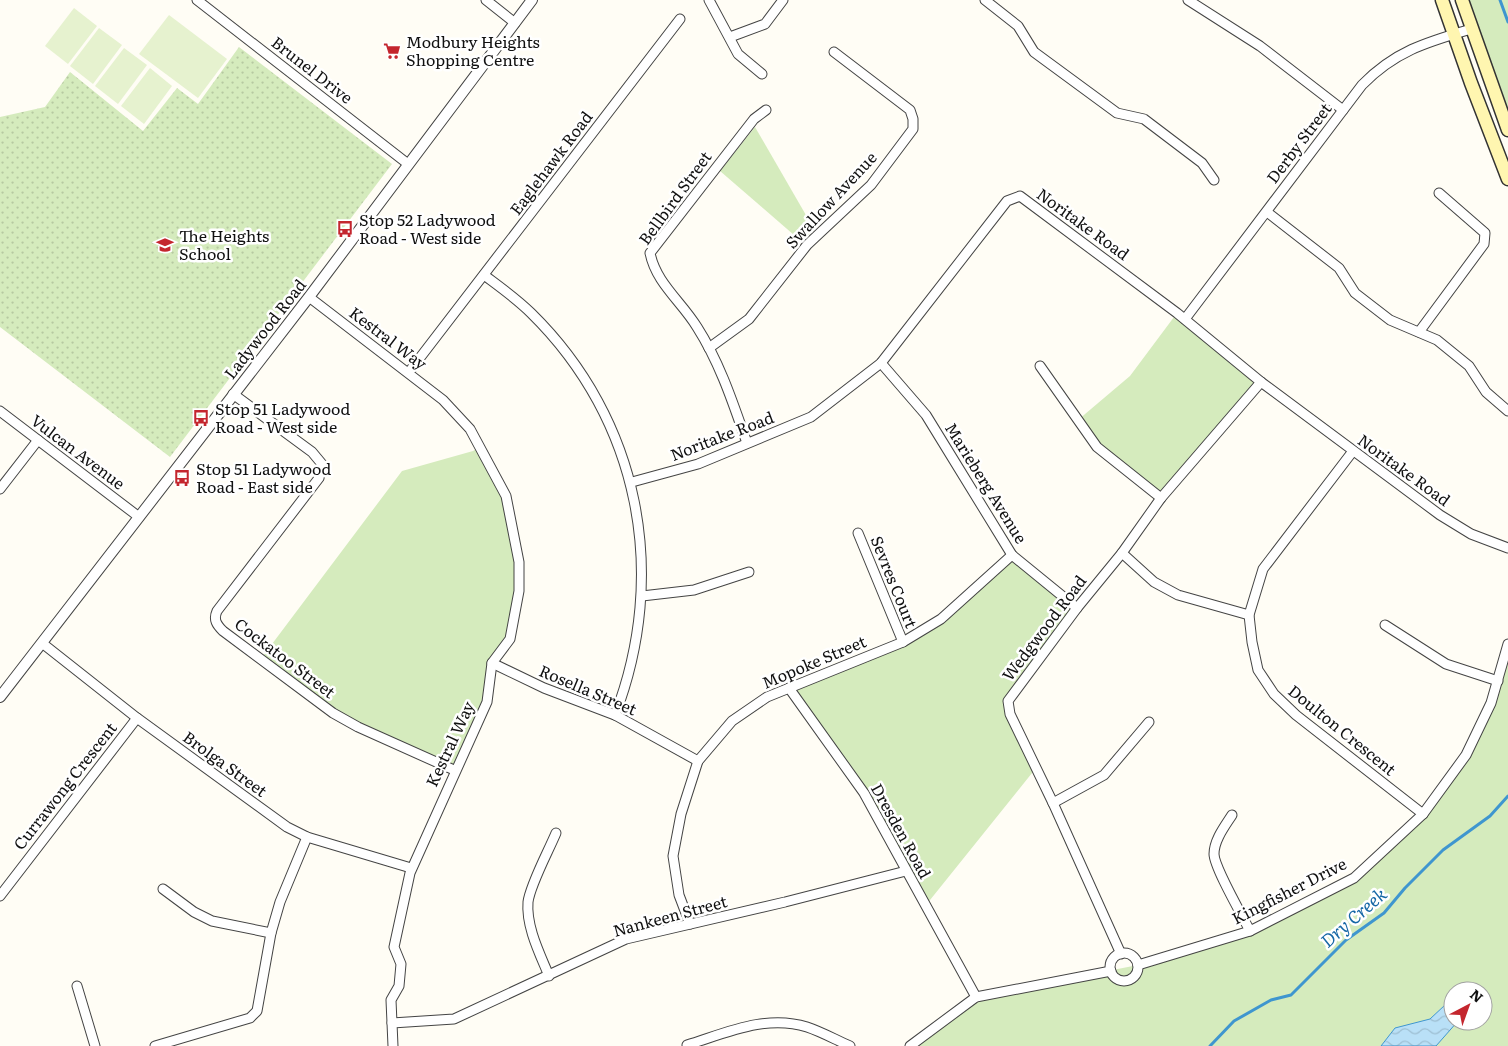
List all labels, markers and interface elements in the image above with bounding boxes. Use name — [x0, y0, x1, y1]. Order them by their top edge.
place label: Modbury Heights Shopping Centre — [406, 29, 540, 71]
street label: Brunel Drive — [267, 30, 358, 109]
supermarket icon: Modbury Heights Shopping Centre — [382, 41, 402, 61]
street label: Derby Street — [1260, 97, 1337, 188]
street label: Eaglehawk Road — [503, 105, 597, 219]
street label: Bellbird Street — [632, 145, 717, 249]
street label: Swallow Avenue — [779, 146, 882, 253]
street label: Noritake Road — [1032, 181, 1135, 265]
place label: Stop 52 Ladywood Road - West side — [359, 207, 496, 249]
bus stop icon: Stop 52 Ladywood Road - West side — [335, 219, 355, 239]
place label: The Heights School — [179, 223, 269, 265]
school or university icon: The Heights School — [155, 235, 175, 255]
street label: Ladywood Road — [217, 273, 311, 384]
street label: Kestral Way — [345, 300, 433, 375]
place label: Stop 51 Ladywood Road - West side — [215, 396, 350, 438]
street label: Noritake Road — [666, 404, 777, 466]
street label: Vulcan Avenue — [27, 408, 131, 495]
bus stop icon: Stop 51 Ladywood Road - West side — [191, 408, 211, 428]
street label: Marieberg Avenue — [940, 417, 1034, 548]
street label: Noritake Road — [1353, 427, 1456, 511]
place label: Stop 51 Ladywood Road - East side — [196, 456, 331, 498]
bus stop icon: Stop 51 Ladywood Road - East side — [172, 468, 192, 488]
street label: Sevres Court — [866, 532, 925, 632]
street label: Wedgwood Road — [995, 569, 1091, 685]
street label: Cockatoo Street — [230, 611, 341, 703]
street label: Mopoke Street — [758, 628, 870, 694]
street label: Rosella Street — [536, 658, 641, 721]
street label: Doulton Crescent — [1283, 678, 1402, 781]
street label: Kestral Way — [419, 696, 480, 790]
street label: Currawong Crescent — [7, 716, 122, 854]
street label: Brolga Street — [179, 724, 273, 802]
street label: Dresden Road — [866, 779, 938, 883]
street label: Kingfisher Drive — [1227, 851, 1350, 929]
water label: Dry Creek — [1314, 880, 1392, 953]
street label: Nankeen Street — [610, 888, 730, 942]
north arrow — [1443, 981, 1493, 1031]
text: N — [1466, 984, 1488, 1007]

